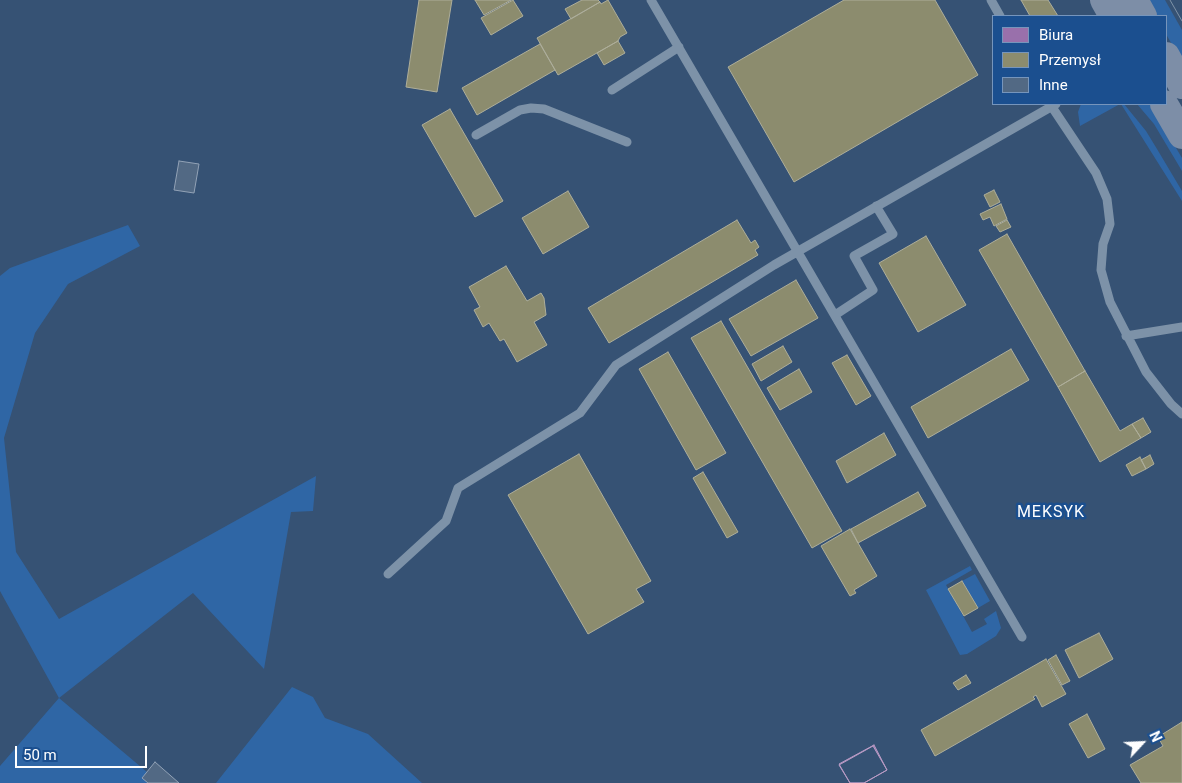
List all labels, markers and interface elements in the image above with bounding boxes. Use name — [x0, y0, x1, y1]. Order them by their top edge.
legend — [992, 15, 1167, 105]
text: Biura — [1039, 26, 1073, 44]
text: Przemysł — [1039, 51, 1101, 69]
text: Inne — [1039, 76, 1068, 94]
district label: MEKSYK — [1016, 503, 1086, 523]
north arrow — [1117, 718, 1167, 768]
text: N — [1146, 729, 1165, 745]
scale bar — [18, 736, 150, 768]
text: 50 m — [23, 746, 57, 764]

